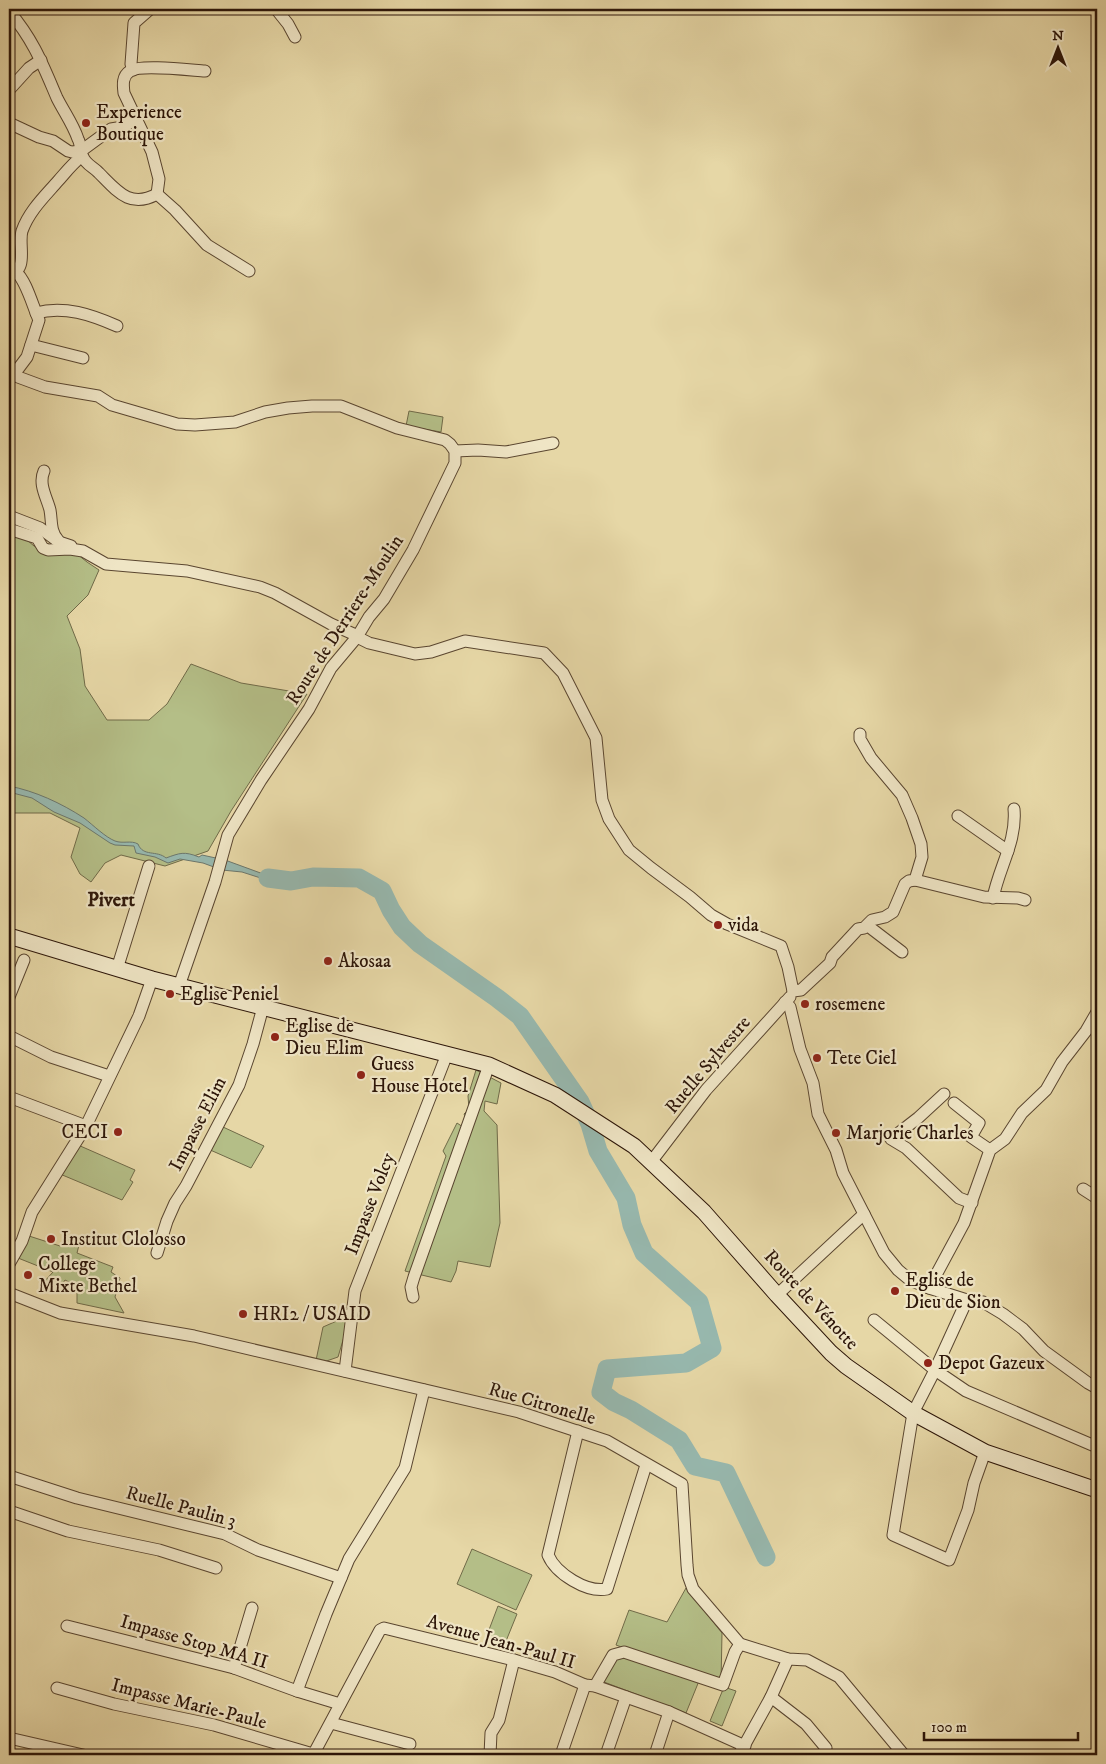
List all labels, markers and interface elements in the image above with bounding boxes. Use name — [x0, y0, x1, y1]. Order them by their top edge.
north arrow — [1034, 22, 1084, 72]
text: N — [1052, 27, 1064, 45]
place label: Experience Boutique — [96, 101, 182, 147]
marker: Experience Boutique — [80, 117, 92, 129]
street label: Route de Derriere-Moulin — [281, 531, 409, 709]
district label: Pivert — [87, 888, 135, 913]
place label: vida — [727, 914, 759, 937]
marker: vida — [712, 919, 724, 931]
place label: Akosaa — [338, 950, 391, 973]
marker: Akosaa — [322, 955, 334, 967]
place label: Eglise Peniel — [180, 983, 279, 1006]
marker: Eglise Peniel — [164, 988, 176, 1000]
place label: rosemene — [815, 993, 885, 1016]
marker: rosemene — [799, 998, 811, 1010]
street label: Ruelle Sylvestre — [660, 1011, 756, 1119]
place label: Eglise de Dieu Elim — [285, 1015, 364, 1060]
marker: Eglise de Dieu Elim — [269, 1031, 281, 1043]
place label: Tete Ciel — [827, 1047, 897, 1070]
marker: Tete Ciel — [811, 1052, 823, 1064]
place label: Guess House Hotel — [371, 1053, 468, 1098]
marker: Guess House Hotel — [355, 1069, 367, 1081]
street label: Impasse Elim — [164, 1073, 232, 1175]
place label: CECI — [61, 1121, 108, 1144]
place label: Marjorie Charles — [846, 1122, 974, 1145]
marker: CECI — [112, 1126, 124, 1138]
marker: Marjorie Charles — [830, 1127, 842, 1139]
street label: Impasse Volcy — [340, 1149, 400, 1258]
place label: Institut Clolosso — [61, 1228, 186, 1251]
marker: Institut Clolosso — [45, 1233, 57, 1245]
street label: Route de Vénotte — [759, 1245, 863, 1355]
place label: College Mixte Bethel — [38, 1253, 137, 1298]
marker: College Mixte Bethel — [22, 1269, 34, 1281]
place label: Eglise de Dieu de Sion — [905, 1269, 1001, 1314]
marker: Eglise de Dieu de Sion — [889, 1285, 901, 1297]
place label: HRI2 / USAID — [253, 1303, 371, 1326]
marker: HRI2 / USAID — [237, 1308, 249, 1320]
place label: Depot Gazeux — [938, 1352, 1046, 1375]
marker: Depot Gazeux — [922, 1357, 934, 1369]
street label: Rue Citronelle — [486, 1378, 598, 1430]
street label: Ruelle Paulin 3 — [123, 1481, 239, 1533]
street label: Impasse Stop MA II — [118, 1610, 271, 1674]
street label: Avenue Jean-Paul II — [424, 1610, 578, 1674]
street label: Impasse Marie-Paule — [109, 1674, 269, 1734]
scale bar — [924, 1709, 1077, 1741]
text: 100 m — [931, 1718, 967, 1737]

